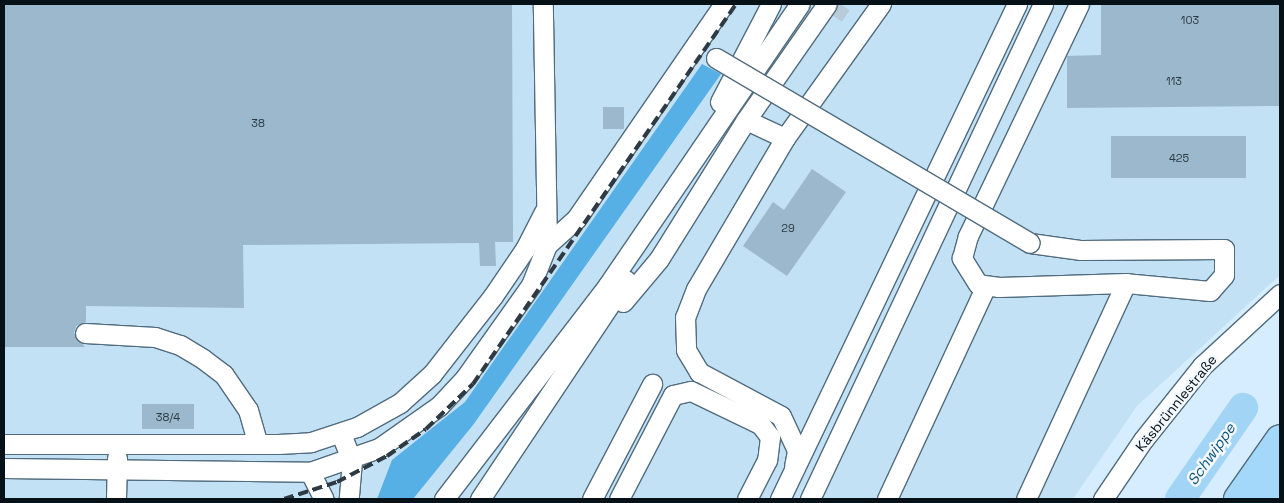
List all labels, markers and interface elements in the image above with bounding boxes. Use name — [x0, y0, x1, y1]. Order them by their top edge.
house number: 103 — [1181, 13, 1199, 27]
house number: 113 — [1166, 74, 1182, 88]
house number: 38 — [251, 116, 265, 130]
house number: 425 — [1169, 151, 1189, 165]
house number: 29 — [781, 221, 795, 235]
street label: Käsbrünnlestraße — [1132, 351, 1220, 455]
house number: 38/4 — [156, 410, 180, 424]
water label: Schwippe — [1183, 420, 1239, 488]

